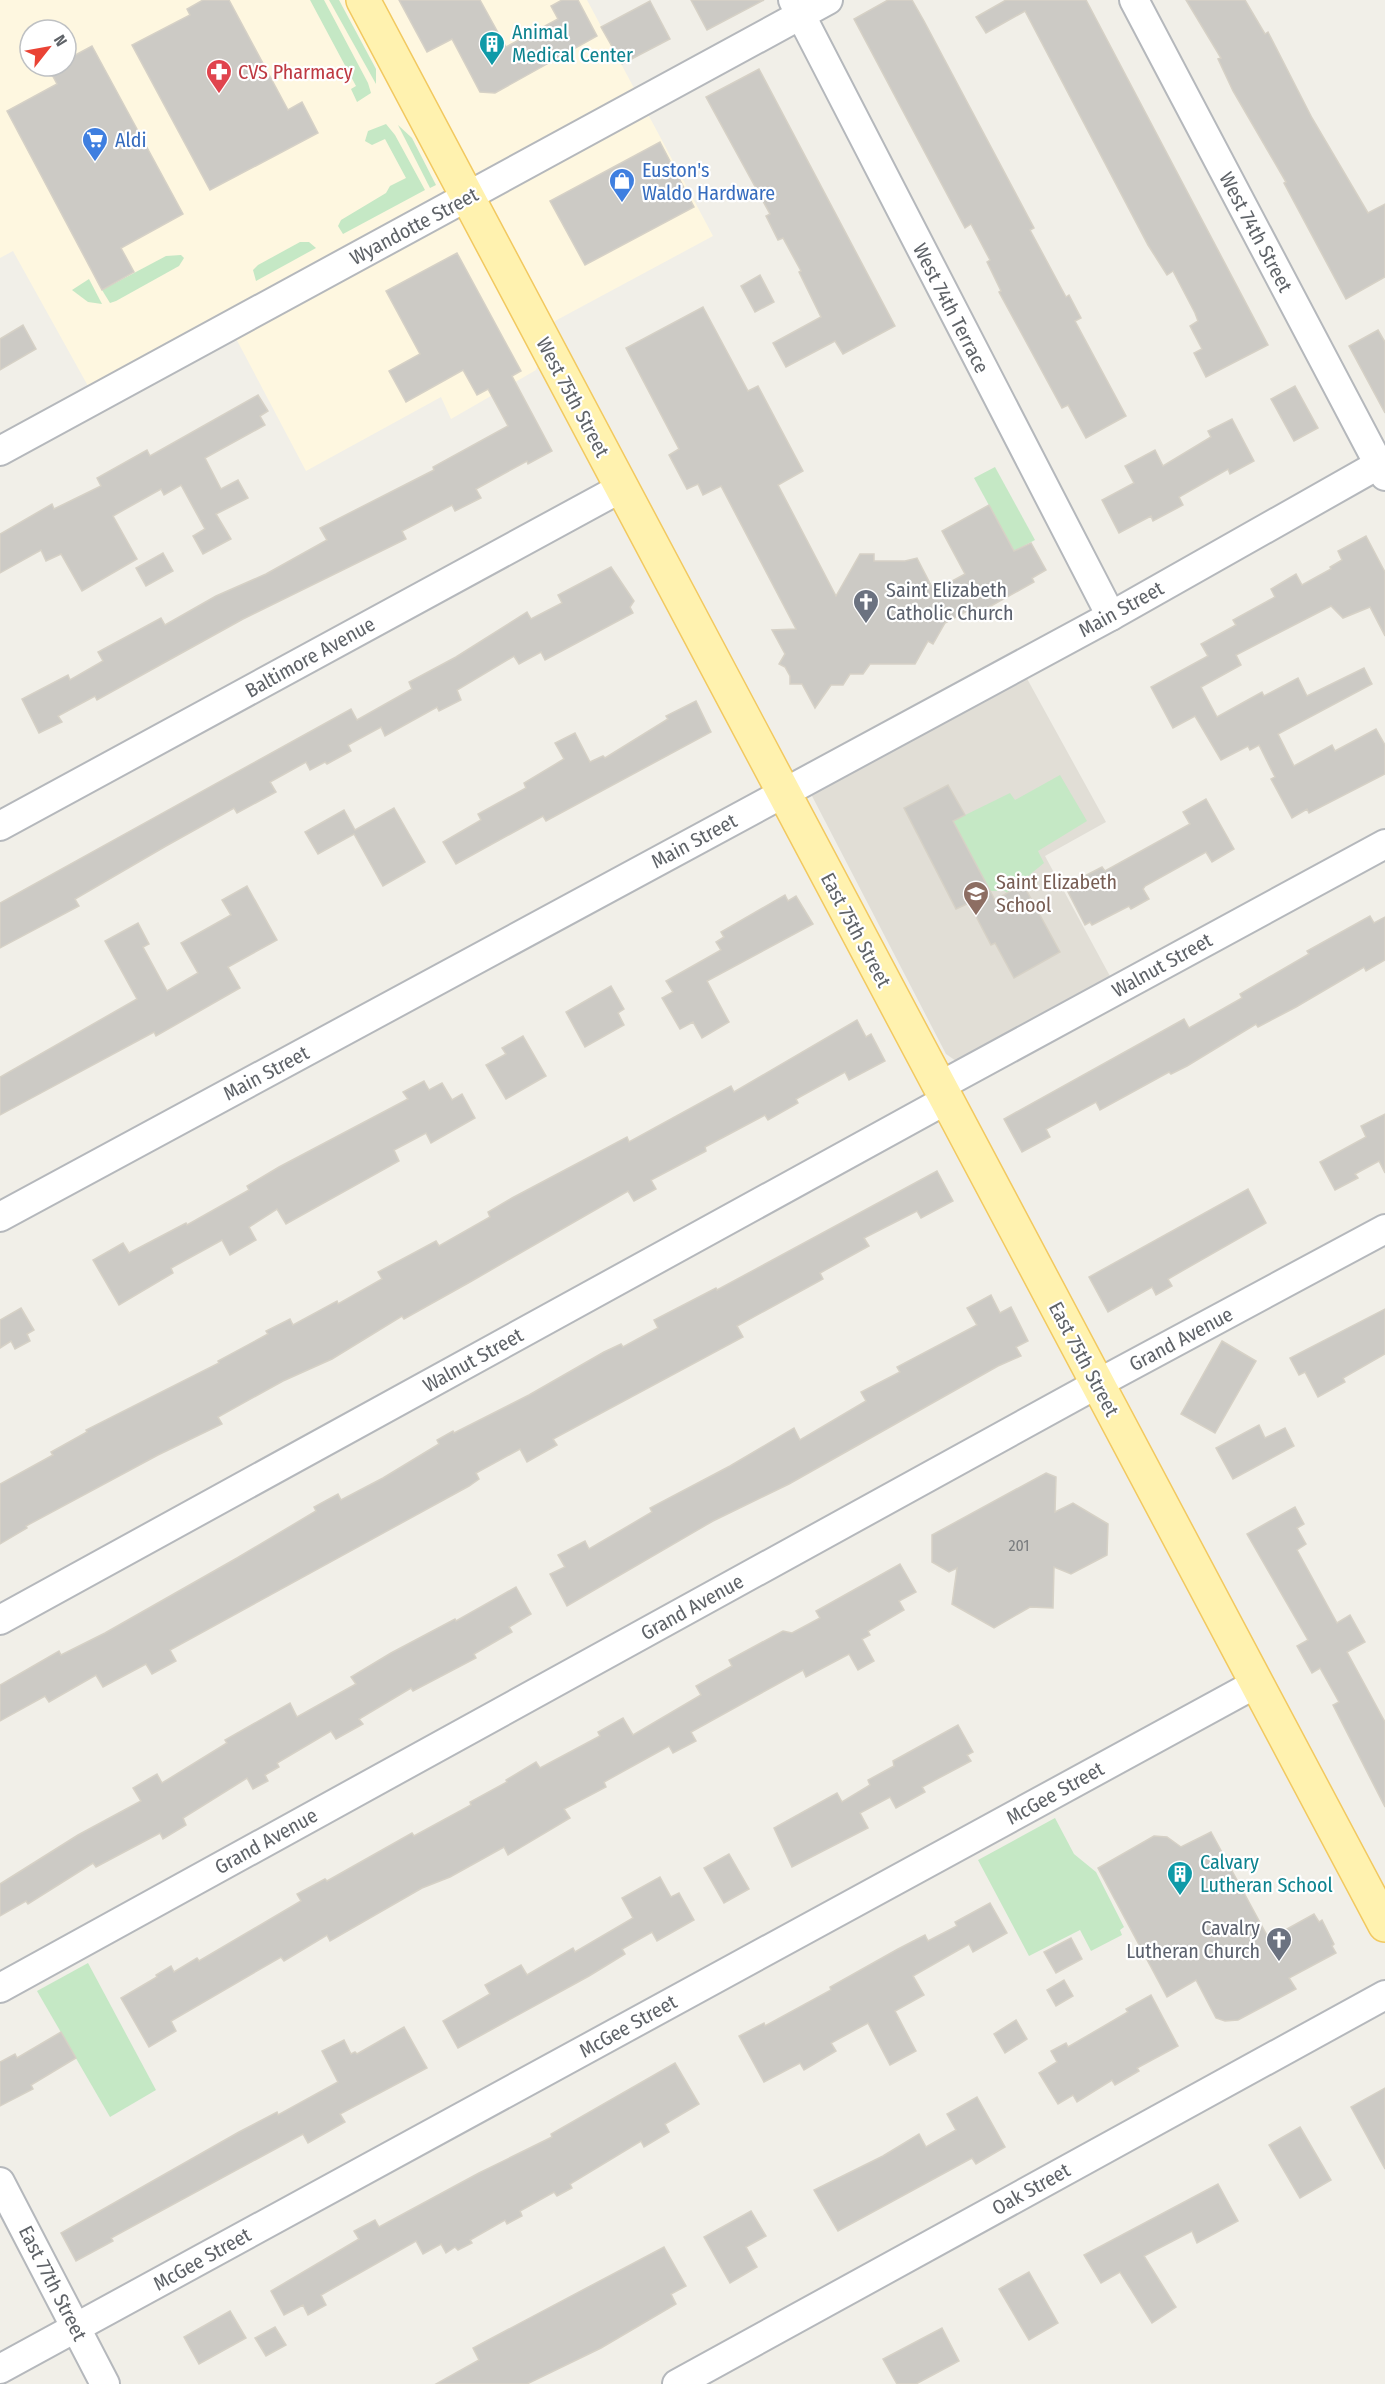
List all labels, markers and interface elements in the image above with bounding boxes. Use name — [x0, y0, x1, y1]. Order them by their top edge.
north arrow — [18, 18, 78, 78]
place label: Animal Medical Center — [512, 20, 633, 67]
building icon: Animal Medical Center — [477, 29, 507, 67]
text: N — [50, 32, 71, 50]
pharmacy icon: CVS Pharmacy — [204, 57, 234, 95]
place label: CVS Pharmacy — [238, 60, 353, 84]
supermarket icon: Aldi — [80, 125, 110, 163]
place label: Aldi — [115, 128, 146, 152]
place label: Euston's Waldo Hardware — [642, 158, 775, 205]
shop icon: Euston's Waldo Hardware — [607, 166, 637, 204]
street label: West 74th Street — [1214, 168, 1298, 297]
street label: Wyandotte Street — [346, 182, 483, 270]
street label: West 74th Terrace — [908, 239, 994, 377]
street label: West 75th Street — [531, 333, 615, 461]
street label: Main Street — [1074, 576, 1168, 642]
place label: Saint Elizabeth Catholic Church — [886, 578, 1013, 625]
church icon: Saint Elizabeth Catholic Church — [851, 587, 881, 625]
street label: Baltimore Avenue — [241, 611, 379, 703]
street label: Main Street — [647, 808, 741, 874]
street label: East 75th Street — [816, 869, 896, 992]
place label: Saint Elizabeth School — [996, 870, 1117, 917]
school or university icon: Saint Elizabeth School — [961, 879, 991, 917]
street label: Walnut Street — [1108, 927, 1217, 1002]
street label: Main Street — [219, 1040, 313, 1106]
street label: East 75th Street — [1044, 1298, 1124, 1421]
street label: Grand Avenue — [1125, 1302, 1237, 1376]
street label: Walnut Street — [419, 1322, 528, 1397]
house number: 201 — [1008, 1536, 1030, 1555]
street label: Grand Avenue — [636, 1569, 748, 1645]
street label: McGee Street — [1002, 1756, 1108, 1830]
street label: Grand Avenue — [210, 1803, 322, 1879]
place label: Calvary Lutheran School — [1200, 1850, 1333, 1897]
building icon: Calvary Lutheran School — [1165, 1859, 1195, 1897]
place label: Cavalry Lutheran Church — [1126, 1916, 1260, 1963]
church icon: Cavalry Lutheran Church — [1264, 1925, 1294, 1963]
street label: McGee Street — [575, 1989, 681, 2063]
street label: Oak Street — [988, 2158, 1075, 2220]
street label: East 77th Street — [14, 2222, 92, 2345]
street label: McGee Street — [149, 2222, 255, 2296]

